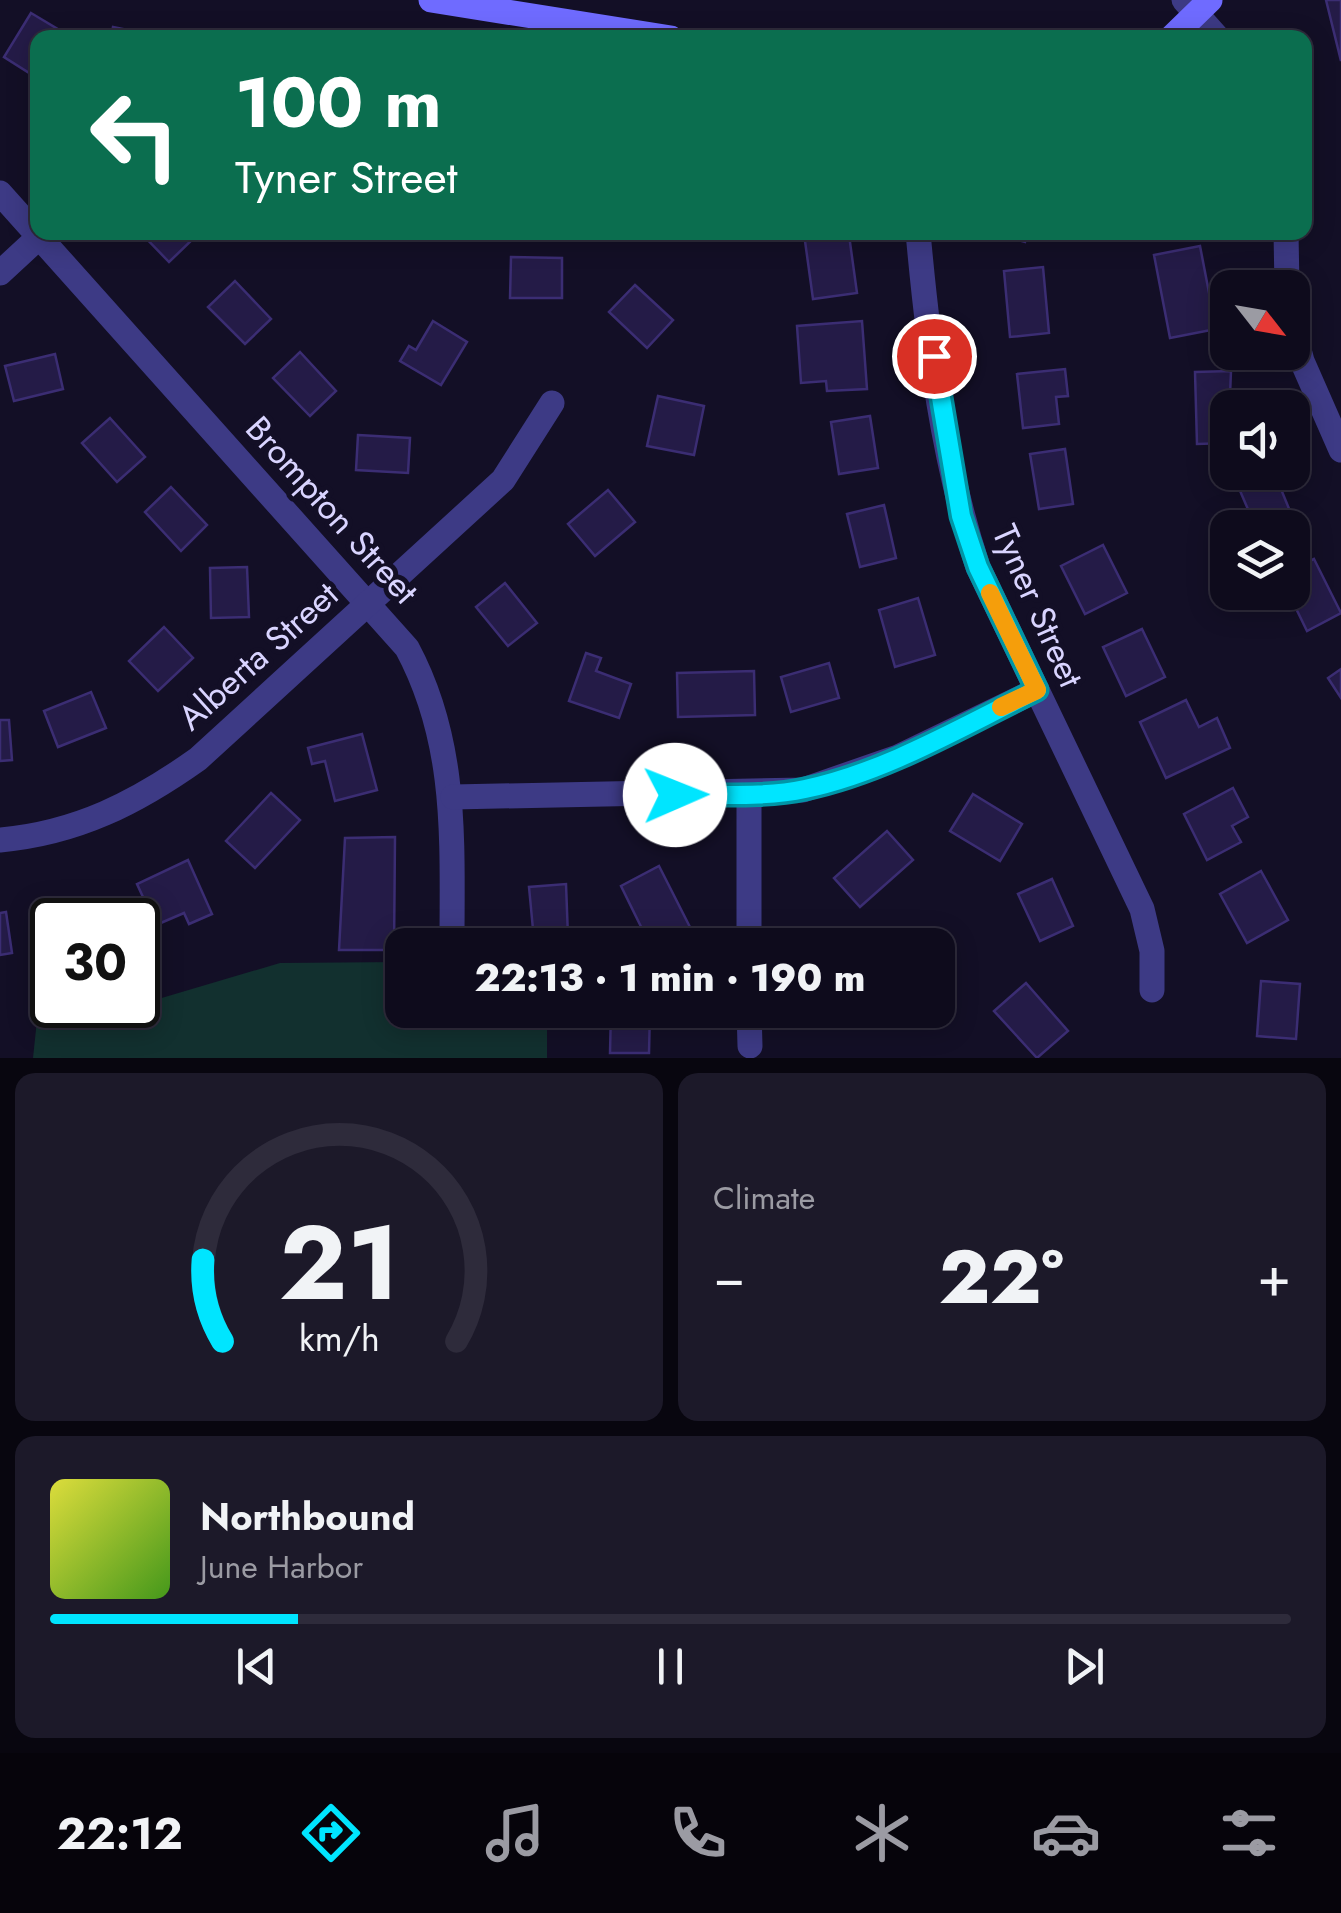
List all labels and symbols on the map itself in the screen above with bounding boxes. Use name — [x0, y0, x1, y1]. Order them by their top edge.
north arrow — [1210, 270, 1310, 370]
pin — [892, 314, 977, 399]
street label: Brompton Street — [234, 405, 430, 615]
street label: Tyner Street — [980, 517, 1096, 696]
street label: Alberta Street — [167, 570, 350, 742]
position arrow — [623, 743, 727, 847]
speed limit sign: 30 — [30, 898, 160, 1028]

